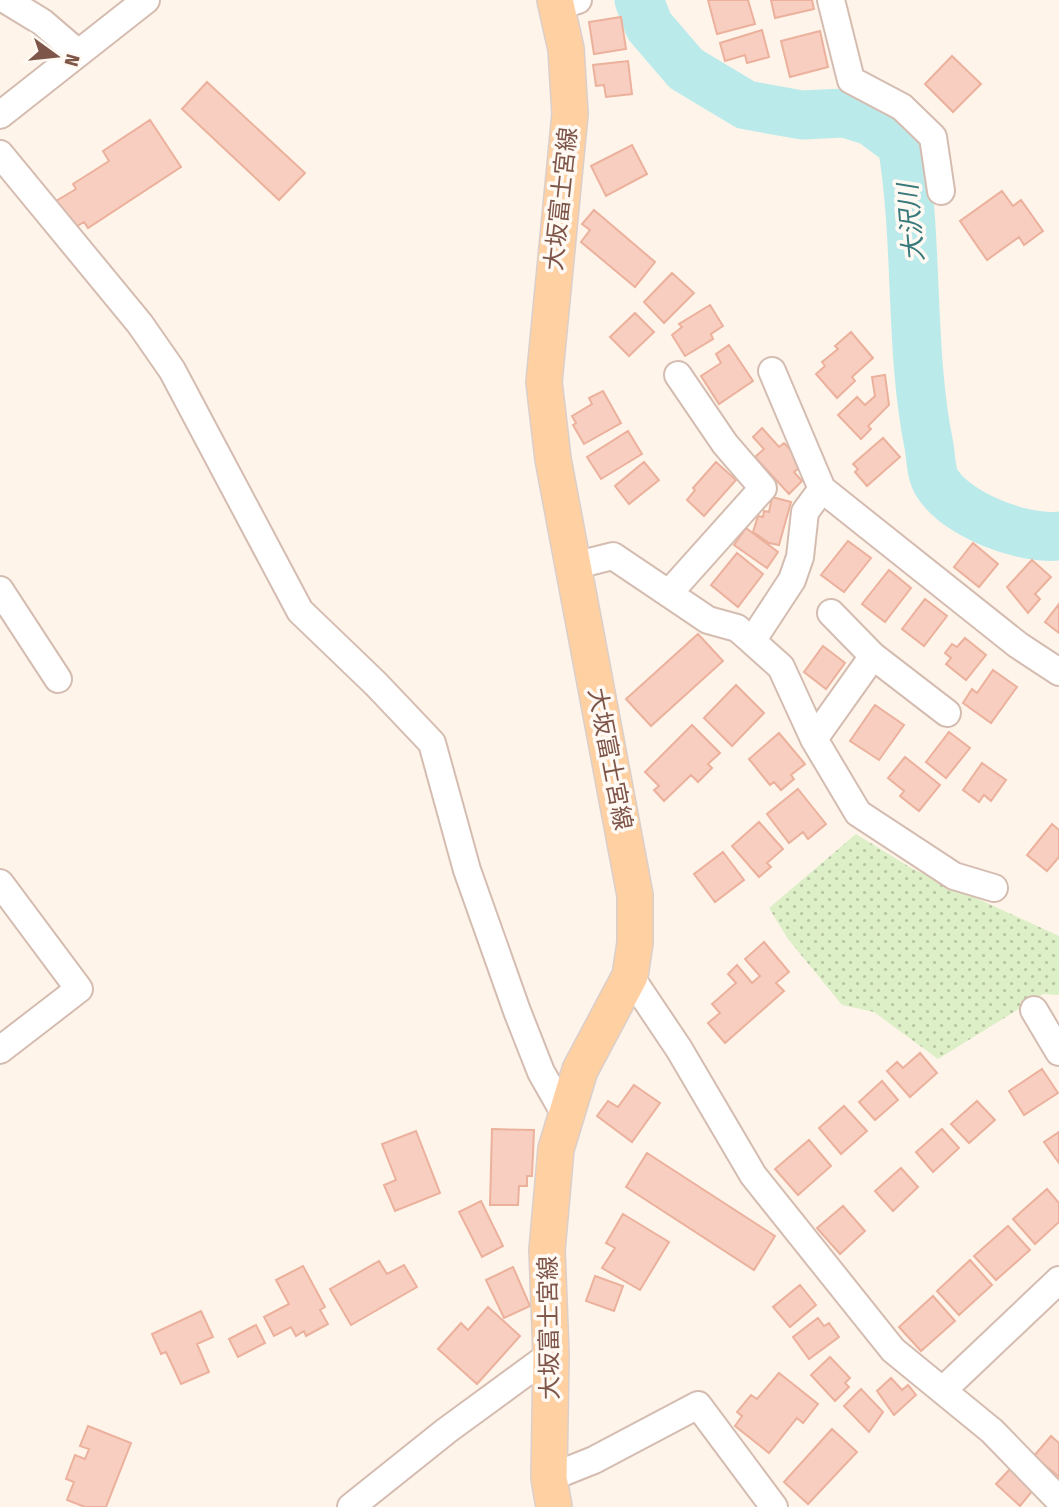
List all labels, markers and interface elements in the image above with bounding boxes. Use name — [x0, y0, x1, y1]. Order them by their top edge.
north arrow — [21, 21, 91, 91]
text: N — [59, 52, 85, 69]
street label: 大坂富士宮線 — [540, 126, 582, 272]
water label: 大沢川 — [892, 180, 930, 263]
street label: 大坂富士宮線 — [583, 686, 637, 832]
street label: 大坂富士宮線 — [534, 1256, 564, 1400]

